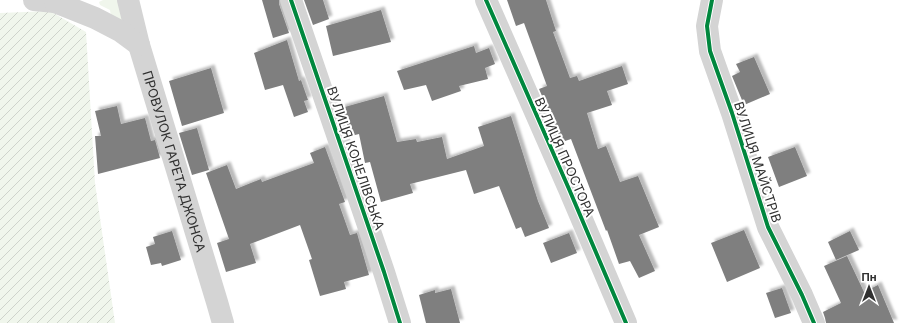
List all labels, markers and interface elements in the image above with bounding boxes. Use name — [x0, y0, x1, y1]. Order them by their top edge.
street label: ПРОВУЛОК ГАРЕТА ДЖОНСА — [139, 69, 209, 254]
street label: ВУЛИЦЯ КОНЕЛІВСЬКА — [324, 84, 388, 232]
street label: ВУЛИЦЯ ПРОСТОРА — [531, 95, 599, 219]
street label: ВУЛИЦЯ МАЙСТРІВ — [731, 99, 785, 225]
north arrow — [849, 267, 889, 307]
text: Пн — [861, 270, 877, 284]

